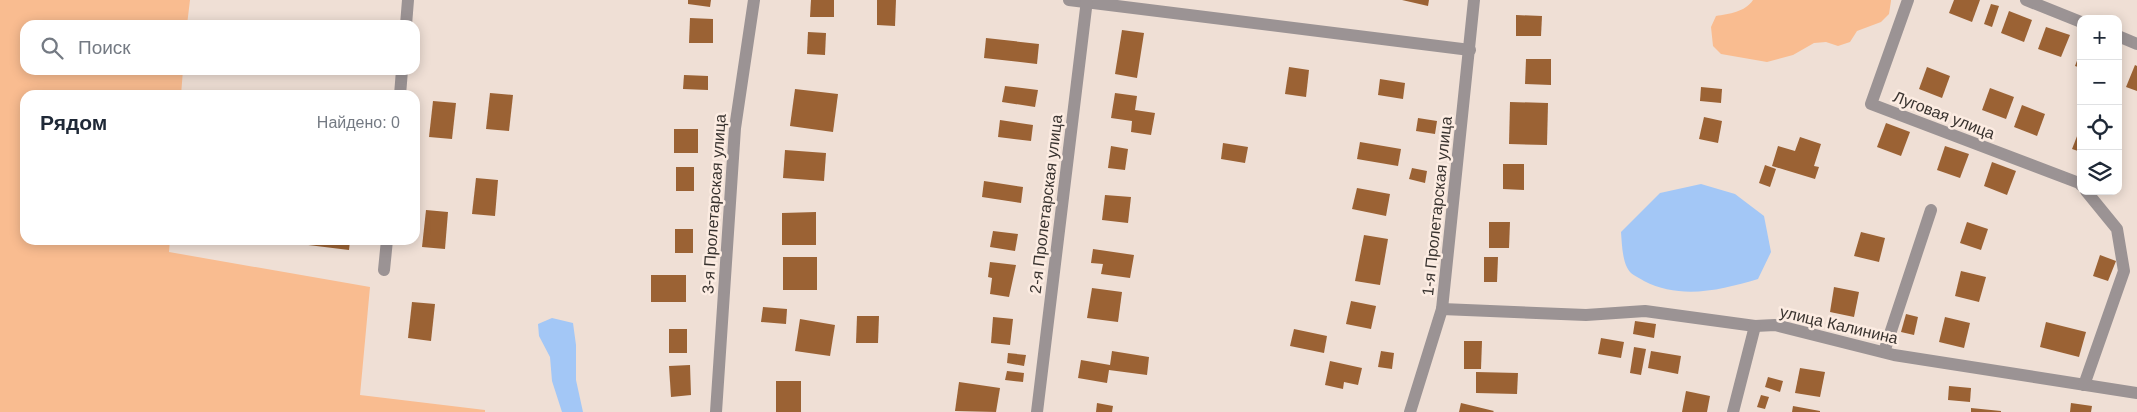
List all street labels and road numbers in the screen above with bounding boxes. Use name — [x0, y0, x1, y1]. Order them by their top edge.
street label: Луговая улица — [1891, 88, 1997, 142]
street label: 3-я Пролетарская улица — [699, 113, 729, 295]
street label: 2-я Пролетарская улица — [1027, 113, 1065, 295]
street label: 1-я Пролетарская улица — [1419, 115, 1455, 297]
street label: улица Калинина — [1778, 303, 1900, 347]

